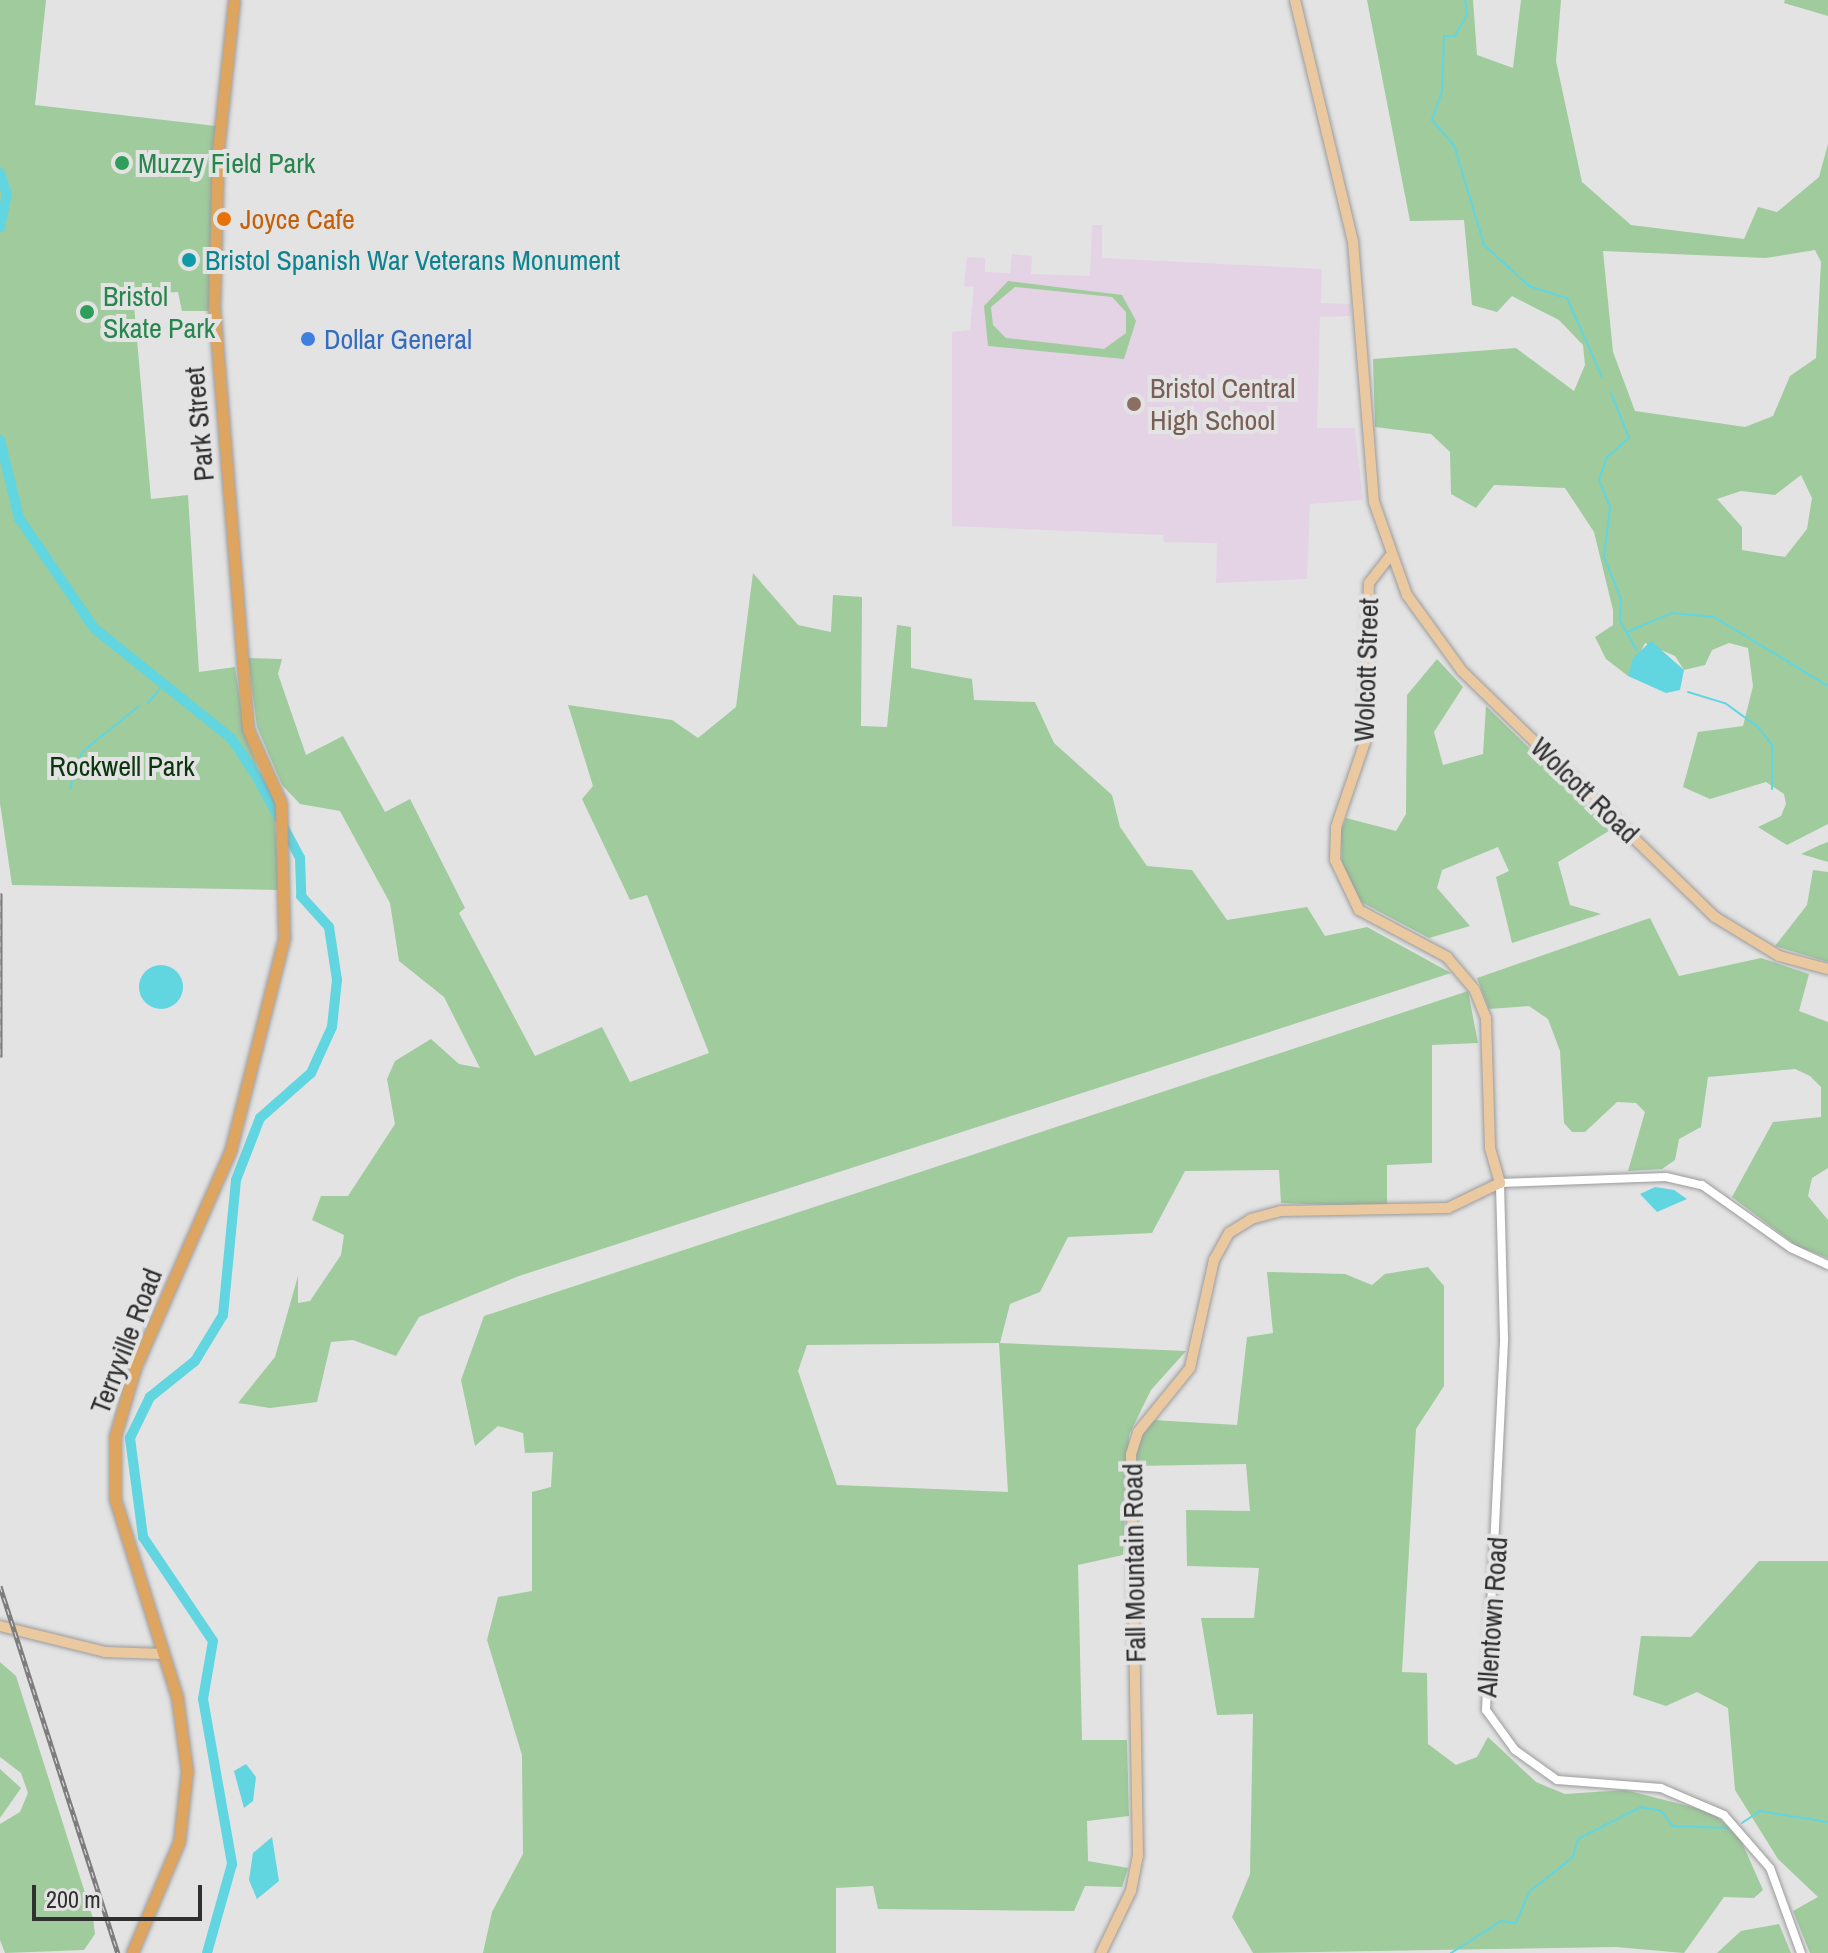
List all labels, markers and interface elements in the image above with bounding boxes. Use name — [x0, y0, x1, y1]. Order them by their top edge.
place label: Muzzy Field Park — [138, 146, 315, 180]
marker: Muzzy Field Park — [113, 154, 131, 172]
place label: Joyce Cafe — [240, 202, 355, 236]
marker: Joyce Cafe — [215, 210, 233, 228]
place label: Bristol Spanish War Veterans Monument — [205, 243, 620, 277]
marker: Bristol Spanish War Veterans Monument — [180, 251, 198, 269]
place label: Bristol Skate Park — [103, 279, 215, 345]
marker: Bristol Skate Park — [78, 303, 96, 321]
place label: Dollar General — [324, 322, 472, 356]
marker: Dollar General — [299, 330, 317, 348]
street label: Park Street — [177, 365, 221, 483]
place label: Bristol Central High School — [1150, 371, 1295, 437]
marker: Bristol Central High School — [1125, 395, 1143, 413]
street label: Wolcott Street — [1347, 598, 1385, 742]
street label: Wolcott Road — [1524, 730, 1646, 850]
park label: Rockwell Park — [49, 749, 195, 783]
street label: Terryville Road — [83, 1264, 169, 1418]
street label: Fall Mountain Road — [1115, 1463, 1153, 1663]
street label: Allentown Road — [1470, 1536, 1514, 1698]
scale bar — [36, 1869, 206, 1919]
text: 200 m — [46, 1883, 101, 1915]

